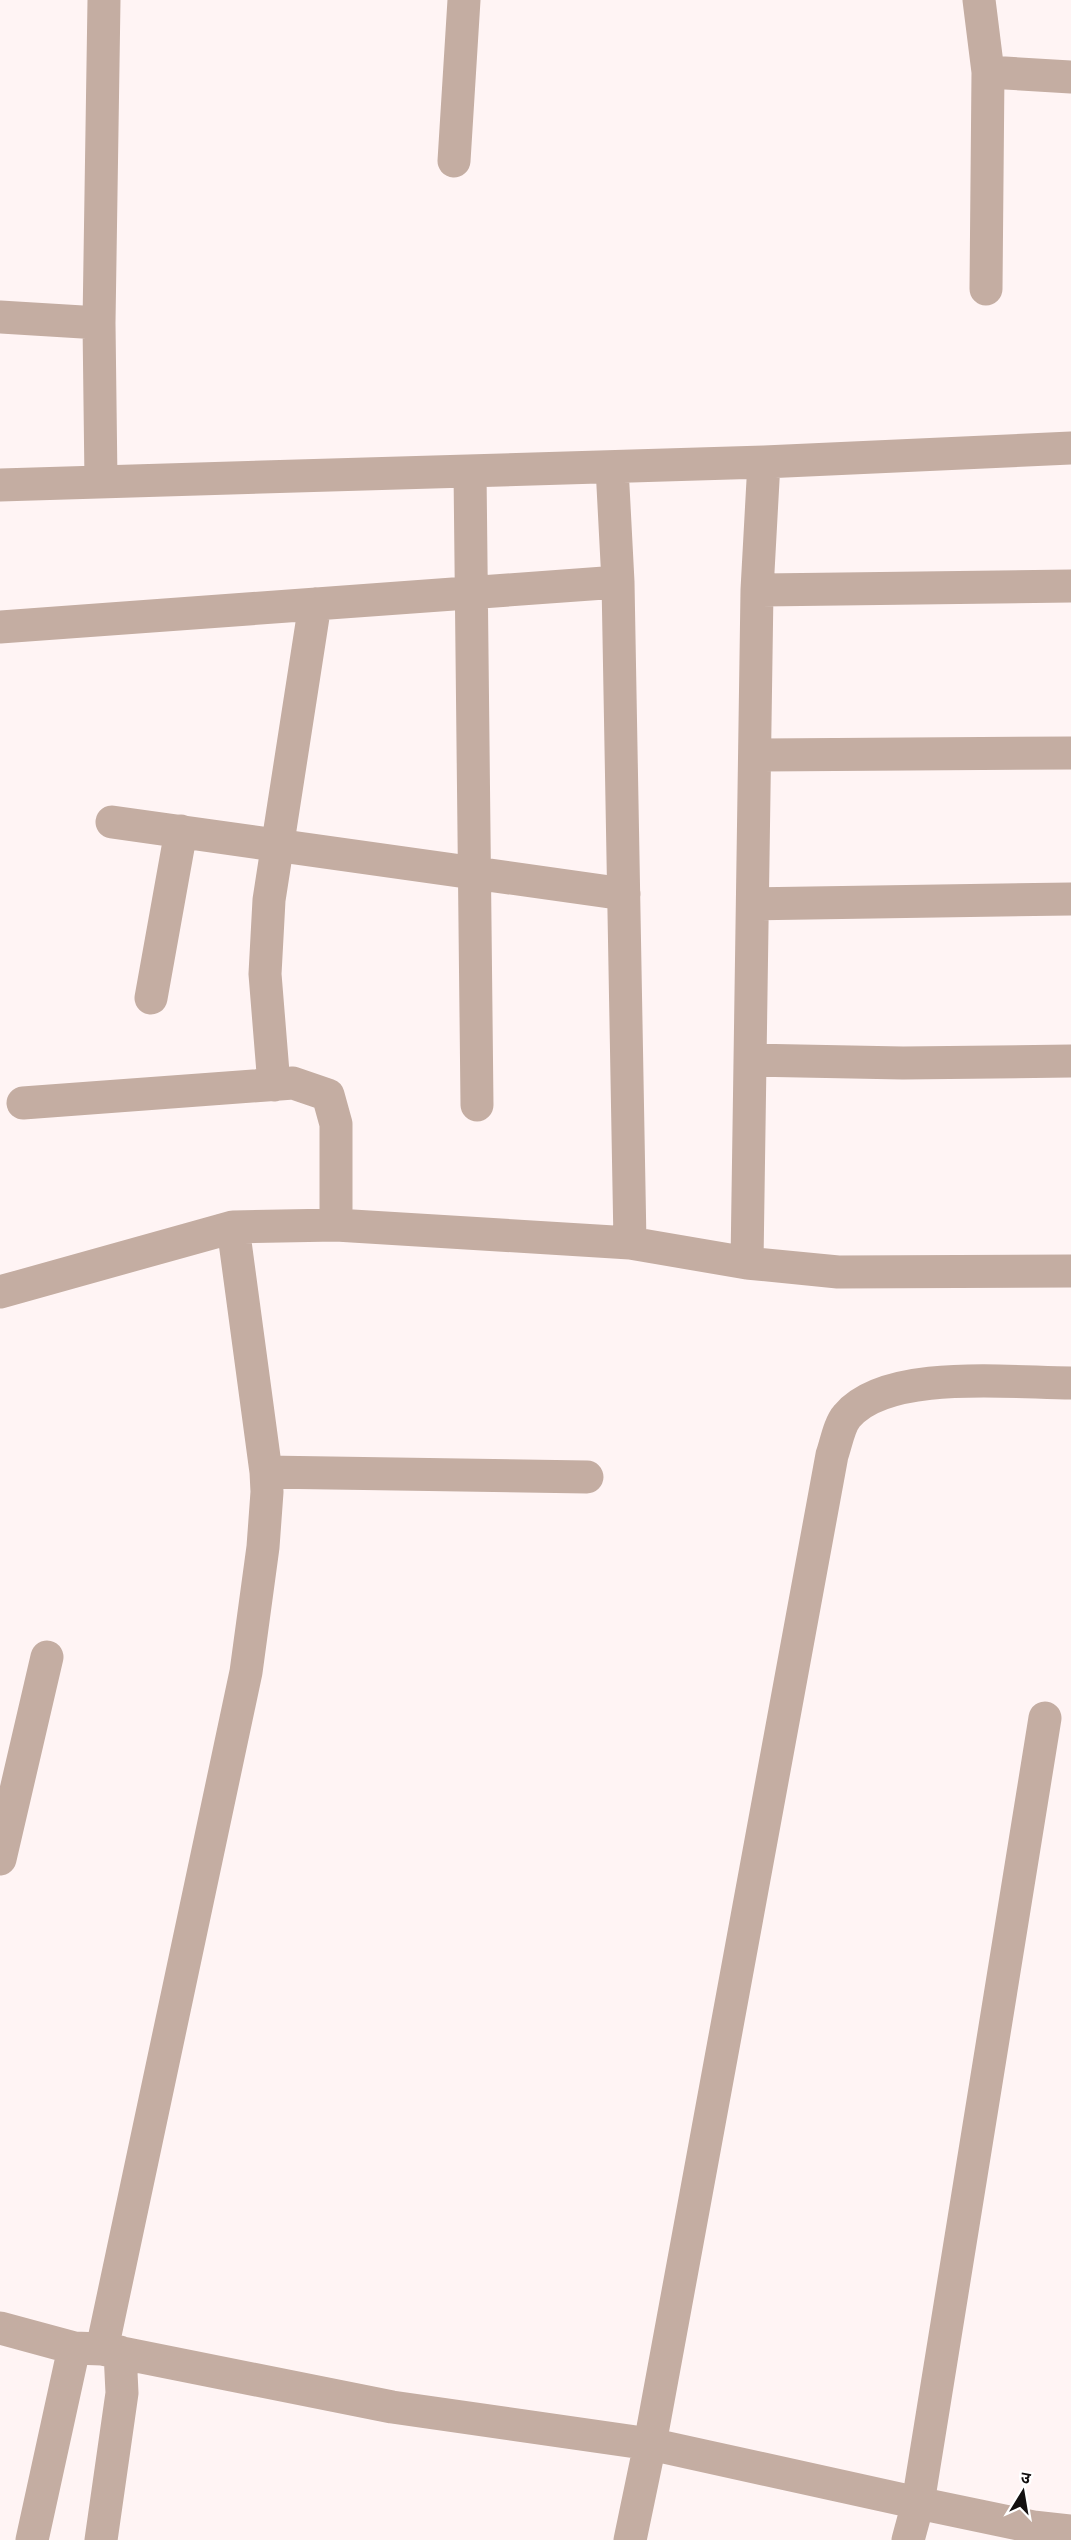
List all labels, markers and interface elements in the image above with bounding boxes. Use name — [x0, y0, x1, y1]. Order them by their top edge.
north arrow — [993, 2462, 1053, 2522]
text: उ — [1019, 2467, 1033, 2488]

